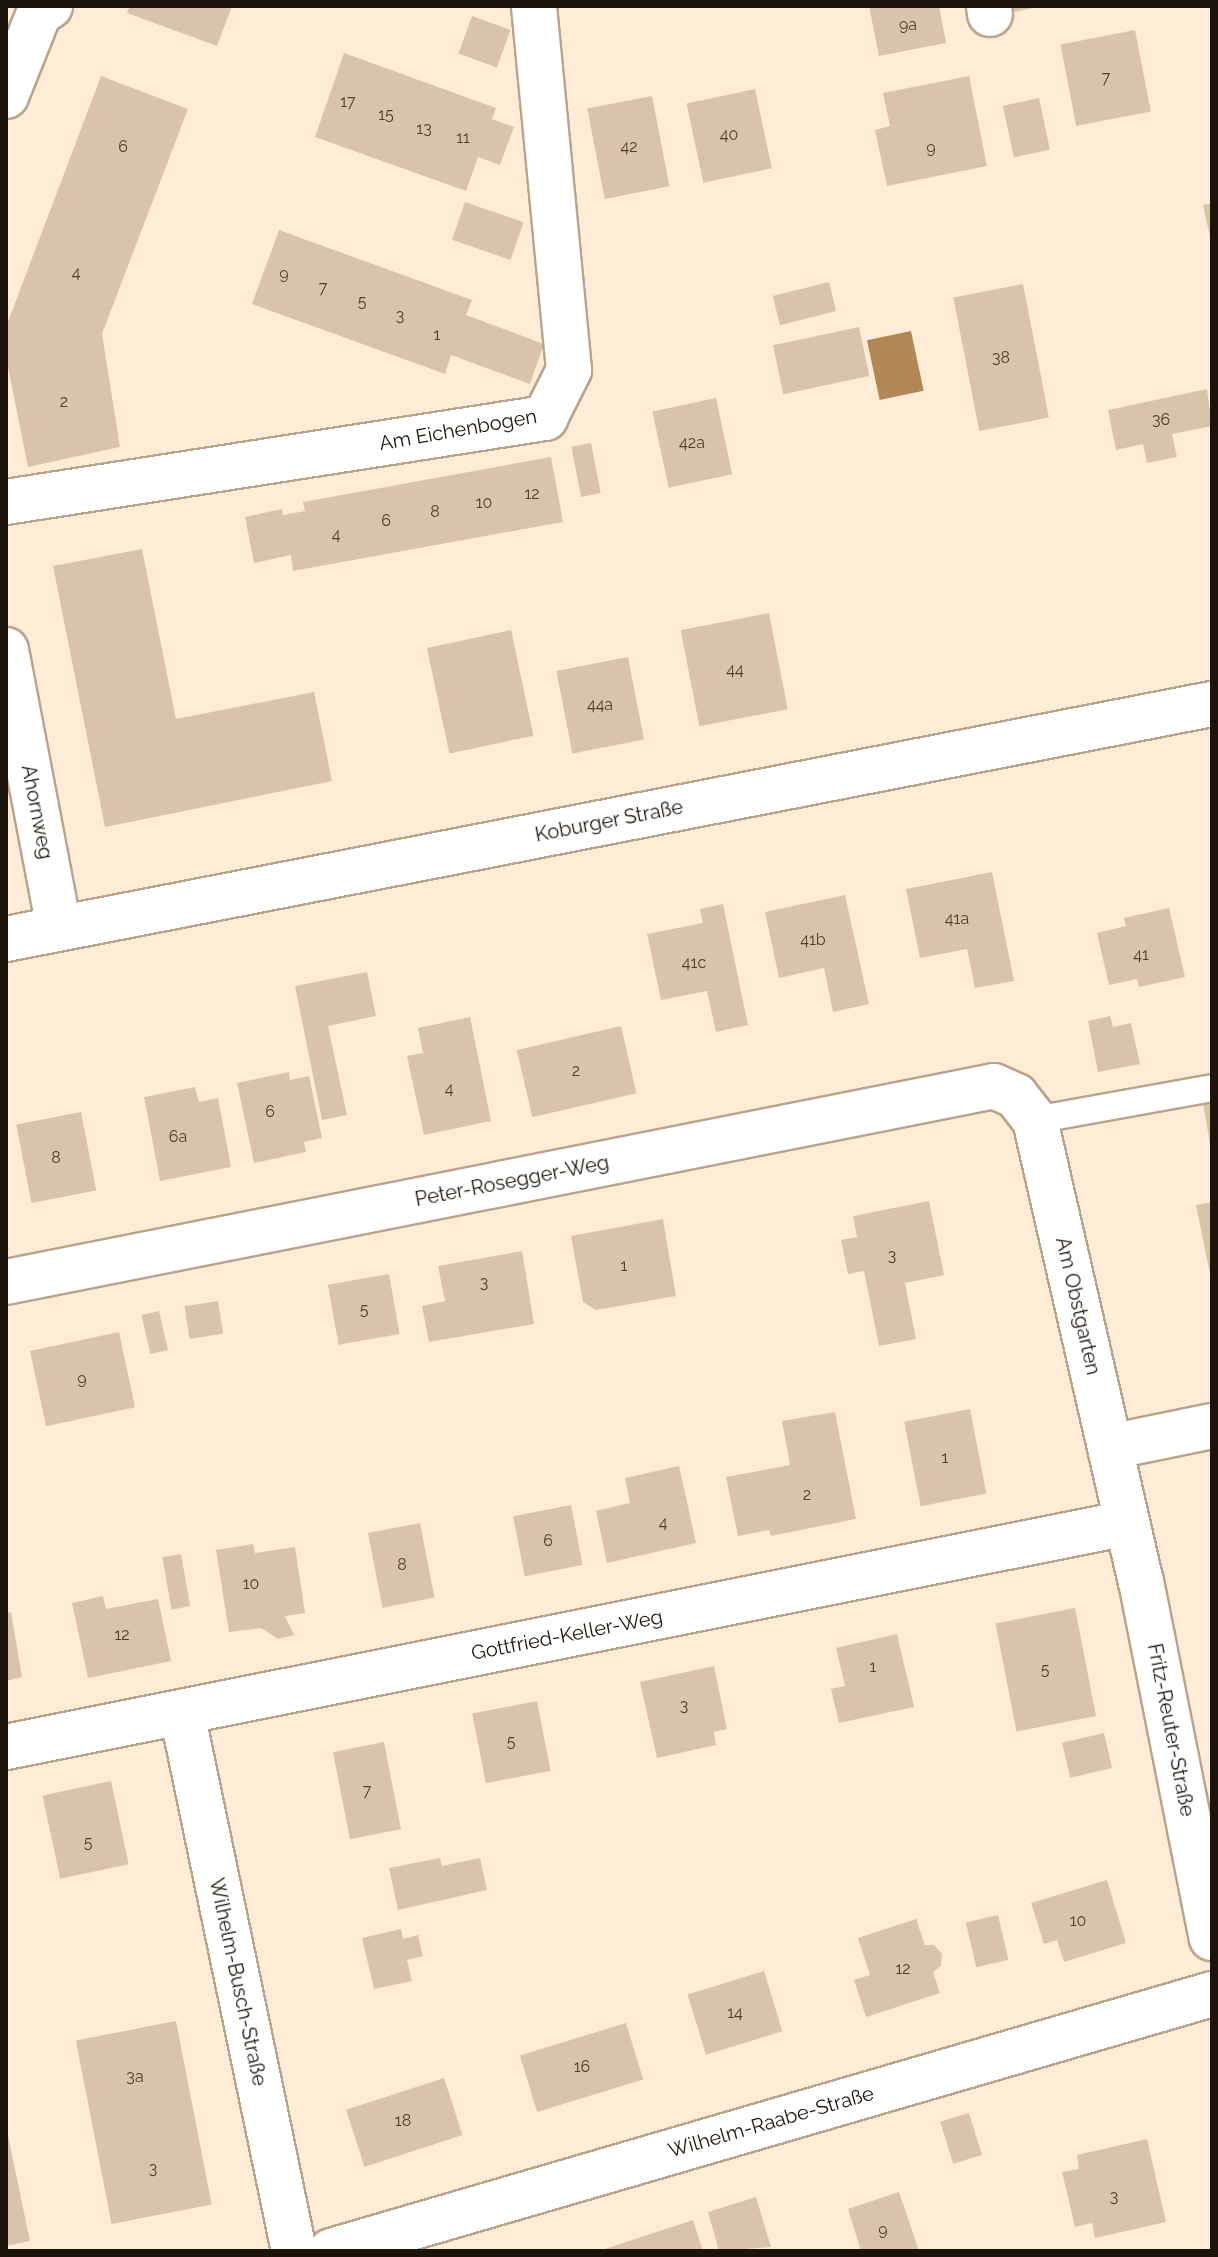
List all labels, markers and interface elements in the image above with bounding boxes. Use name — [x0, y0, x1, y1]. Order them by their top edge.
house number: 9a — [899, 15, 917, 35]
house number: 7 — [1102, 68, 1110, 88]
house number: 17 — [340, 92, 356, 112]
house number: 15 — [378, 105, 394, 125]
house number: 13 — [416, 119, 432, 139]
house number: 40 — [720, 125, 738, 145]
house number: 11 — [456, 128, 470, 148]
house number: 6 — [118, 137, 128, 157]
house number: 42 — [620, 137, 638, 157]
house number: 9 — [926, 138, 936, 158]
house number: 4 — [72, 263, 80, 283]
house number: 9 — [279, 264, 289, 284]
house number: 7 — [319, 278, 327, 298]
house number: 5 — [358, 292, 366, 312]
house number: 3 — [396, 306, 404, 326]
house number: 1 — [434, 325, 440, 345]
house number: 38 — [992, 348, 1010, 368]
house number: 2 — [60, 392, 68, 412]
street label: Am Eichenbogen — [377, 404, 539, 456]
house number: 36 — [1152, 410, 1170, 430]
house number: 42a — [679, 433, 705, 453]
house number: 12 — [524, 484, 540, 504]
house number: 10 — [476, 493, 492, 513]
house number: 8 — [430, 502, 440, 522]
house number: 6 — [381, 511, 391, 531]
house number: 4 — [332, 525, 340, 545]
house number: 44 — [726, 660, 744, 680]
house number: 44a — [587, 695, 613, 715]
street label: Ahornweg — [16, 763, 58, 861]
street label: Koburger Straße — [533, 795, 685, 847]
house number: 41a — [945, 909, 969, 929]
house number: 41b — [800, 930, 826, 950]
house number: 41 — [1133, 945, 1149, 965]
house number: 41c — [682, 953, 706, 973]
house number: 2 — [572, 1061, 580, 1081]
house number: 4 — [445, 1079, 453, 1099]
house number: 6 — [265, 1102, 275, 1122]
house number: 6a — [169, 1127, 187, 1147]
house number: 8 — [51, 1148, 61, 1168]
street label: Peter-Rosegger-Weg — [413, 1150, 611, 1212]
street label: Am Obstgarten — [1050, 1235, 1106, 1377]
house number: 3 — [888, 1246, 896, 1266]
house number: 1 — [621, 1256, 627, 1276]
house number: 3 — [480, 1273, 488, 1293]
house number: 5 — [360, 1300, 368, 1320]
house number: 9 — [77, 1369, 87, 1389]
house number: 1 — [942, 1448, 948, 1468]
house number: 2 — [803, 1485, 811, 1505]
house number: 4 — [659, 1513, 667, 1533]
house number: 6 — [543, 1531, 553, 1551]
house number: 8 — [397, 1555, 407, 1575]
house number: 10 — [243, 1574, 259, 1594]
street label: Gottfried-Keller-Weg — [469, 1605, 665, 1665]
house number: 12 — [114, 1625, 130, 1645]
street label: Fritz-Reuter-Straße — [1142, 1641, 1200, 1819]
house number: 1 — [870, 1657, 876, 1677]
house number: 5 — [1041, 1660, 1049, 1680]
house number: 3 — [680, 1696, 688, 1716]
house number: 5 — [507, 1732, 515, 1752]
house number: 7 — [363, 1781, 371, 1801]
house number: 5 — [84, 1833, 92, 1853]
street label: Wilhelm-Busch-Straße — [204, 1876, 272, 2088]
house number: 10 — [1070, 1911, 1086, 1931]
house number: 12 — [895, 1959, 911, 1979]
house number: 14 — [727, 2003, 743, 2023]
house number: 16 — [574, 2057, 590, 2077]
house number: 3a — [126, 2067, 144, 2087]
street label: Wilhelm-Raabe-Straße — [665, 2081, 877, 2163]
house number: 18 — [395, 2111, 411, 2131]
house number: 3 — [149, 2159, 157, 2179]
house number: 3 — [1110, 2187, 1118, 2207]
house number: 9 — [878, 2220, 888, 2240]

